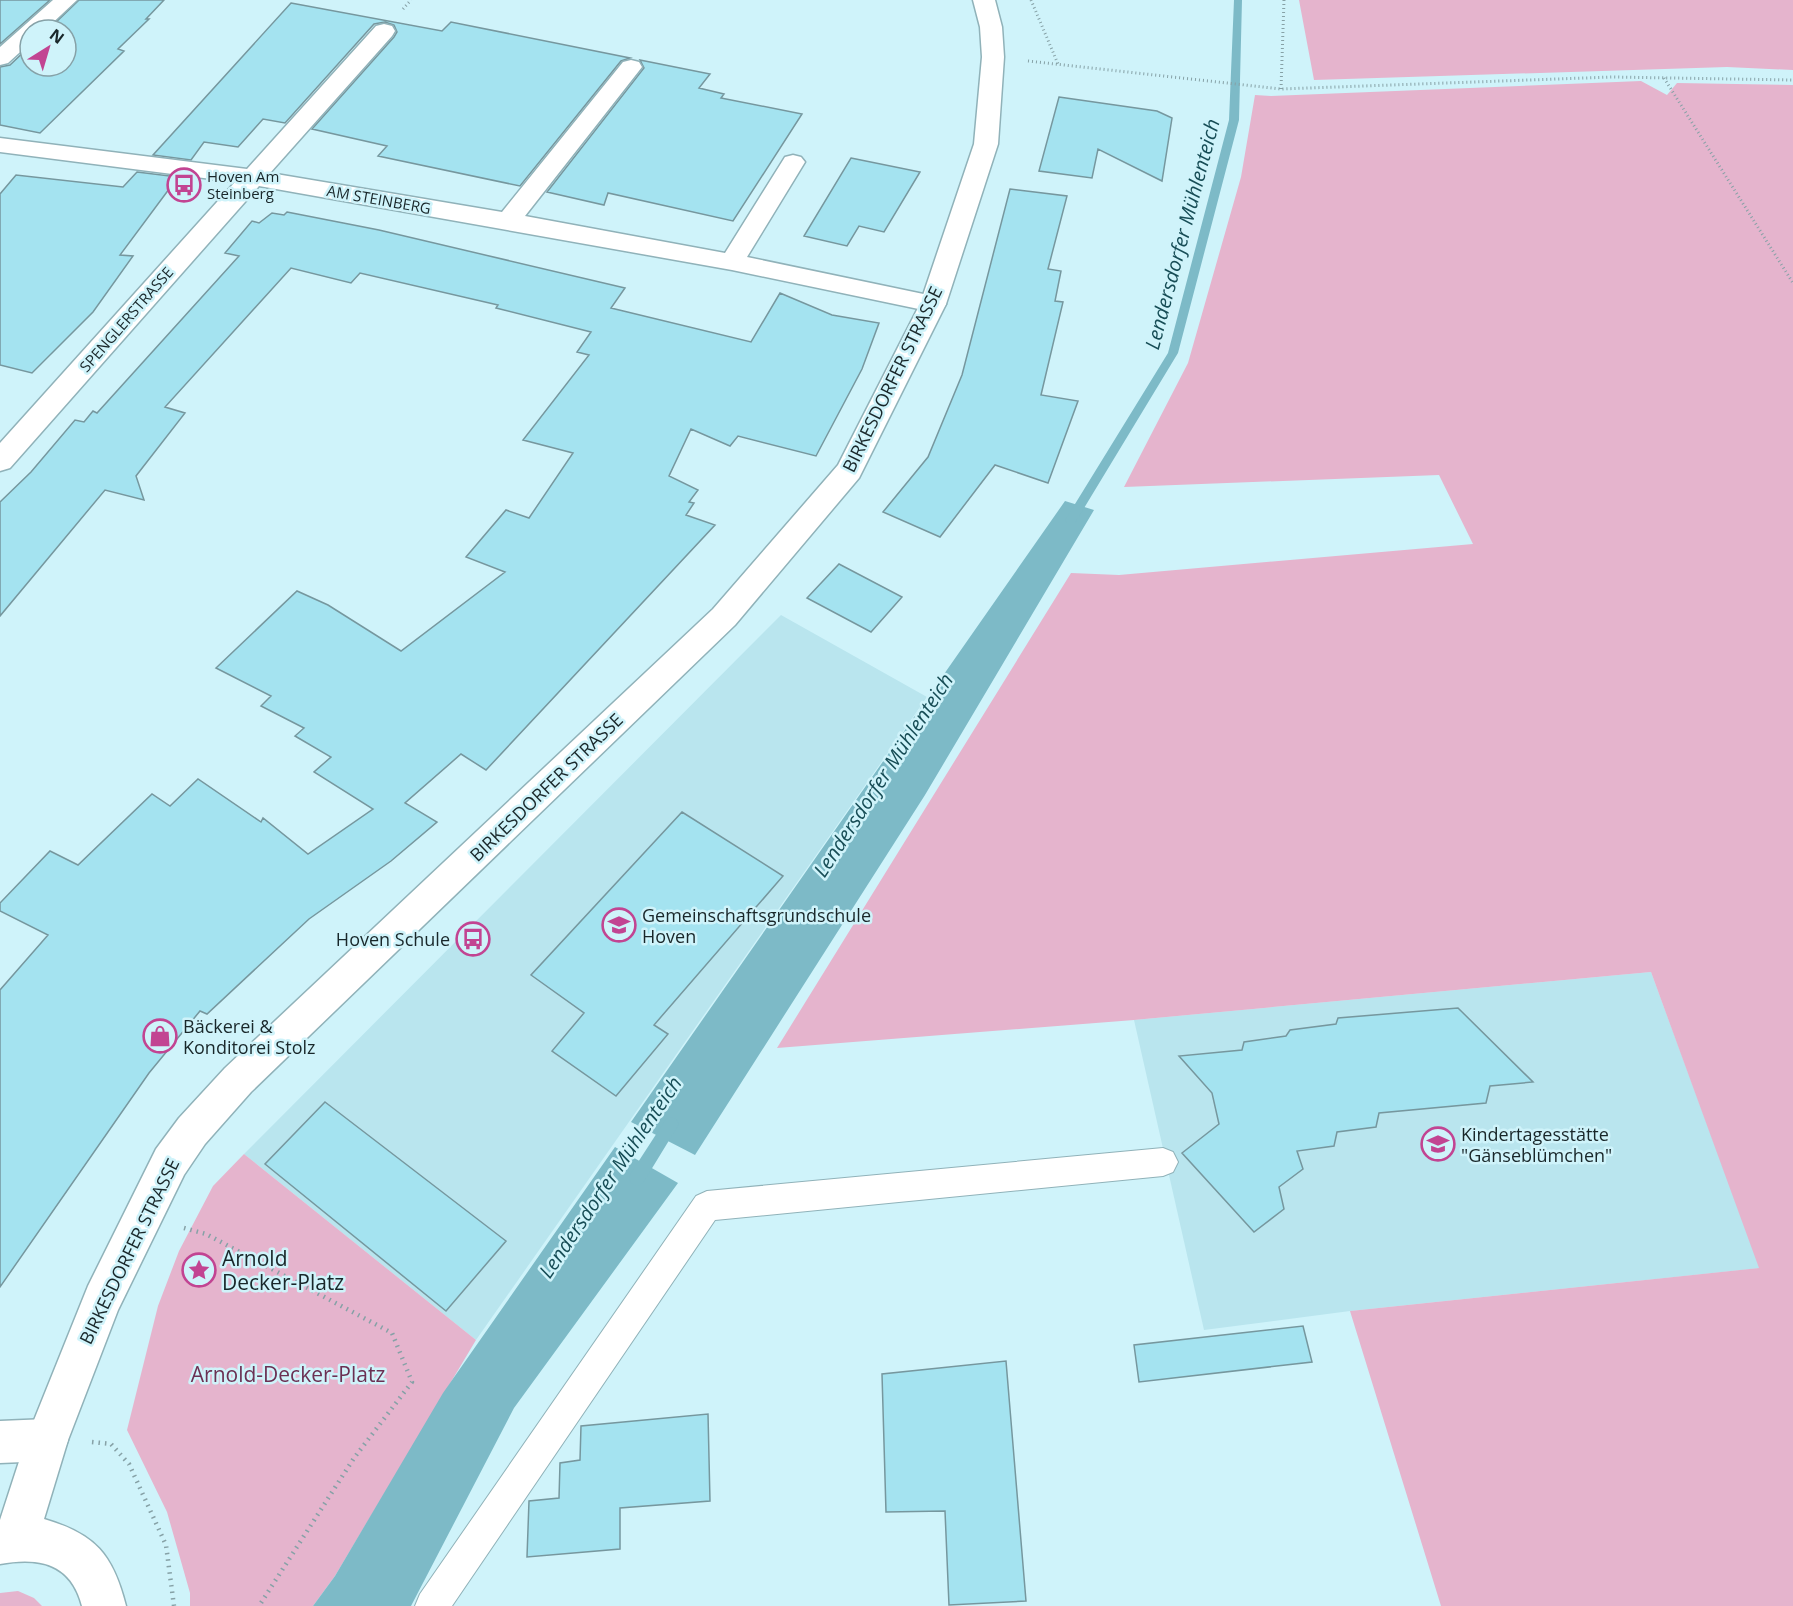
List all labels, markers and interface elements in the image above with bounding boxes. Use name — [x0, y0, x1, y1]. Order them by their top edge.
north arrow — [18, 18, 78, 78]
text: N — [45, 23, 69, 49]
water label: Lendersdorfer Mühlenteich — [1138, 116, 1226, 352]
place label: Hoven Am Steinberg — [207, 166, 279, 203]
bus stop icon: Hoven Am Steinberg — [166, 167, 202, 203]
street label: AM STEINBERG — [325, 180, 433, 218]
street label: SPENGLERSTRASSE — [75, 262, 177, 376]
street label: BIRKESDORFER STRASSE — [837, 282, 947, 476]
water label: Lendersdorfer Mühlenteich — [807, 668, 959, 882]
street label: BIRKESDORFER STRASSE — [464, 708, 628, 866]
place label: Gemeinschaftsgrundschule Hoven — [642, 903, 871, 948]
school or university icon: Gemeinschaftsgrundschule Hoven — [601, 907, 637, 943]
bus stop icon: Hoven Schule — [455, 921, 491, 957]
place label: Hoven Schule — [336, 927, 450, 951]
place label: Bäckerei & Konditorei Stolz — [183, 1014, 315, 1059]
shop icon: Bäckerei & Konditorei Stolz — [142, 1018, 178, 1054]
water label: Lendersdorfer Mühlenteich — [532, 1071, 688, 1283]
place label: Kindertagesstätte "Gänseblümchen" — [1461, 1122, 1612, 1167]
school or university icon: Kindertagesstätte "Gänseblümchen" — [1420, 1126, 1456, 1162]
street label: BIRKESDORFER STRASSE — [74, 1154, 184, 1348]
place label: Arnold Decker-Platz — [222, 1244, 344, 1296]
place icon: Arnold Decker-Platz — [181, 1252, 217, 1288]
park label: Arnold-Decker-Platz — [191, 1360, 385, 1388]

